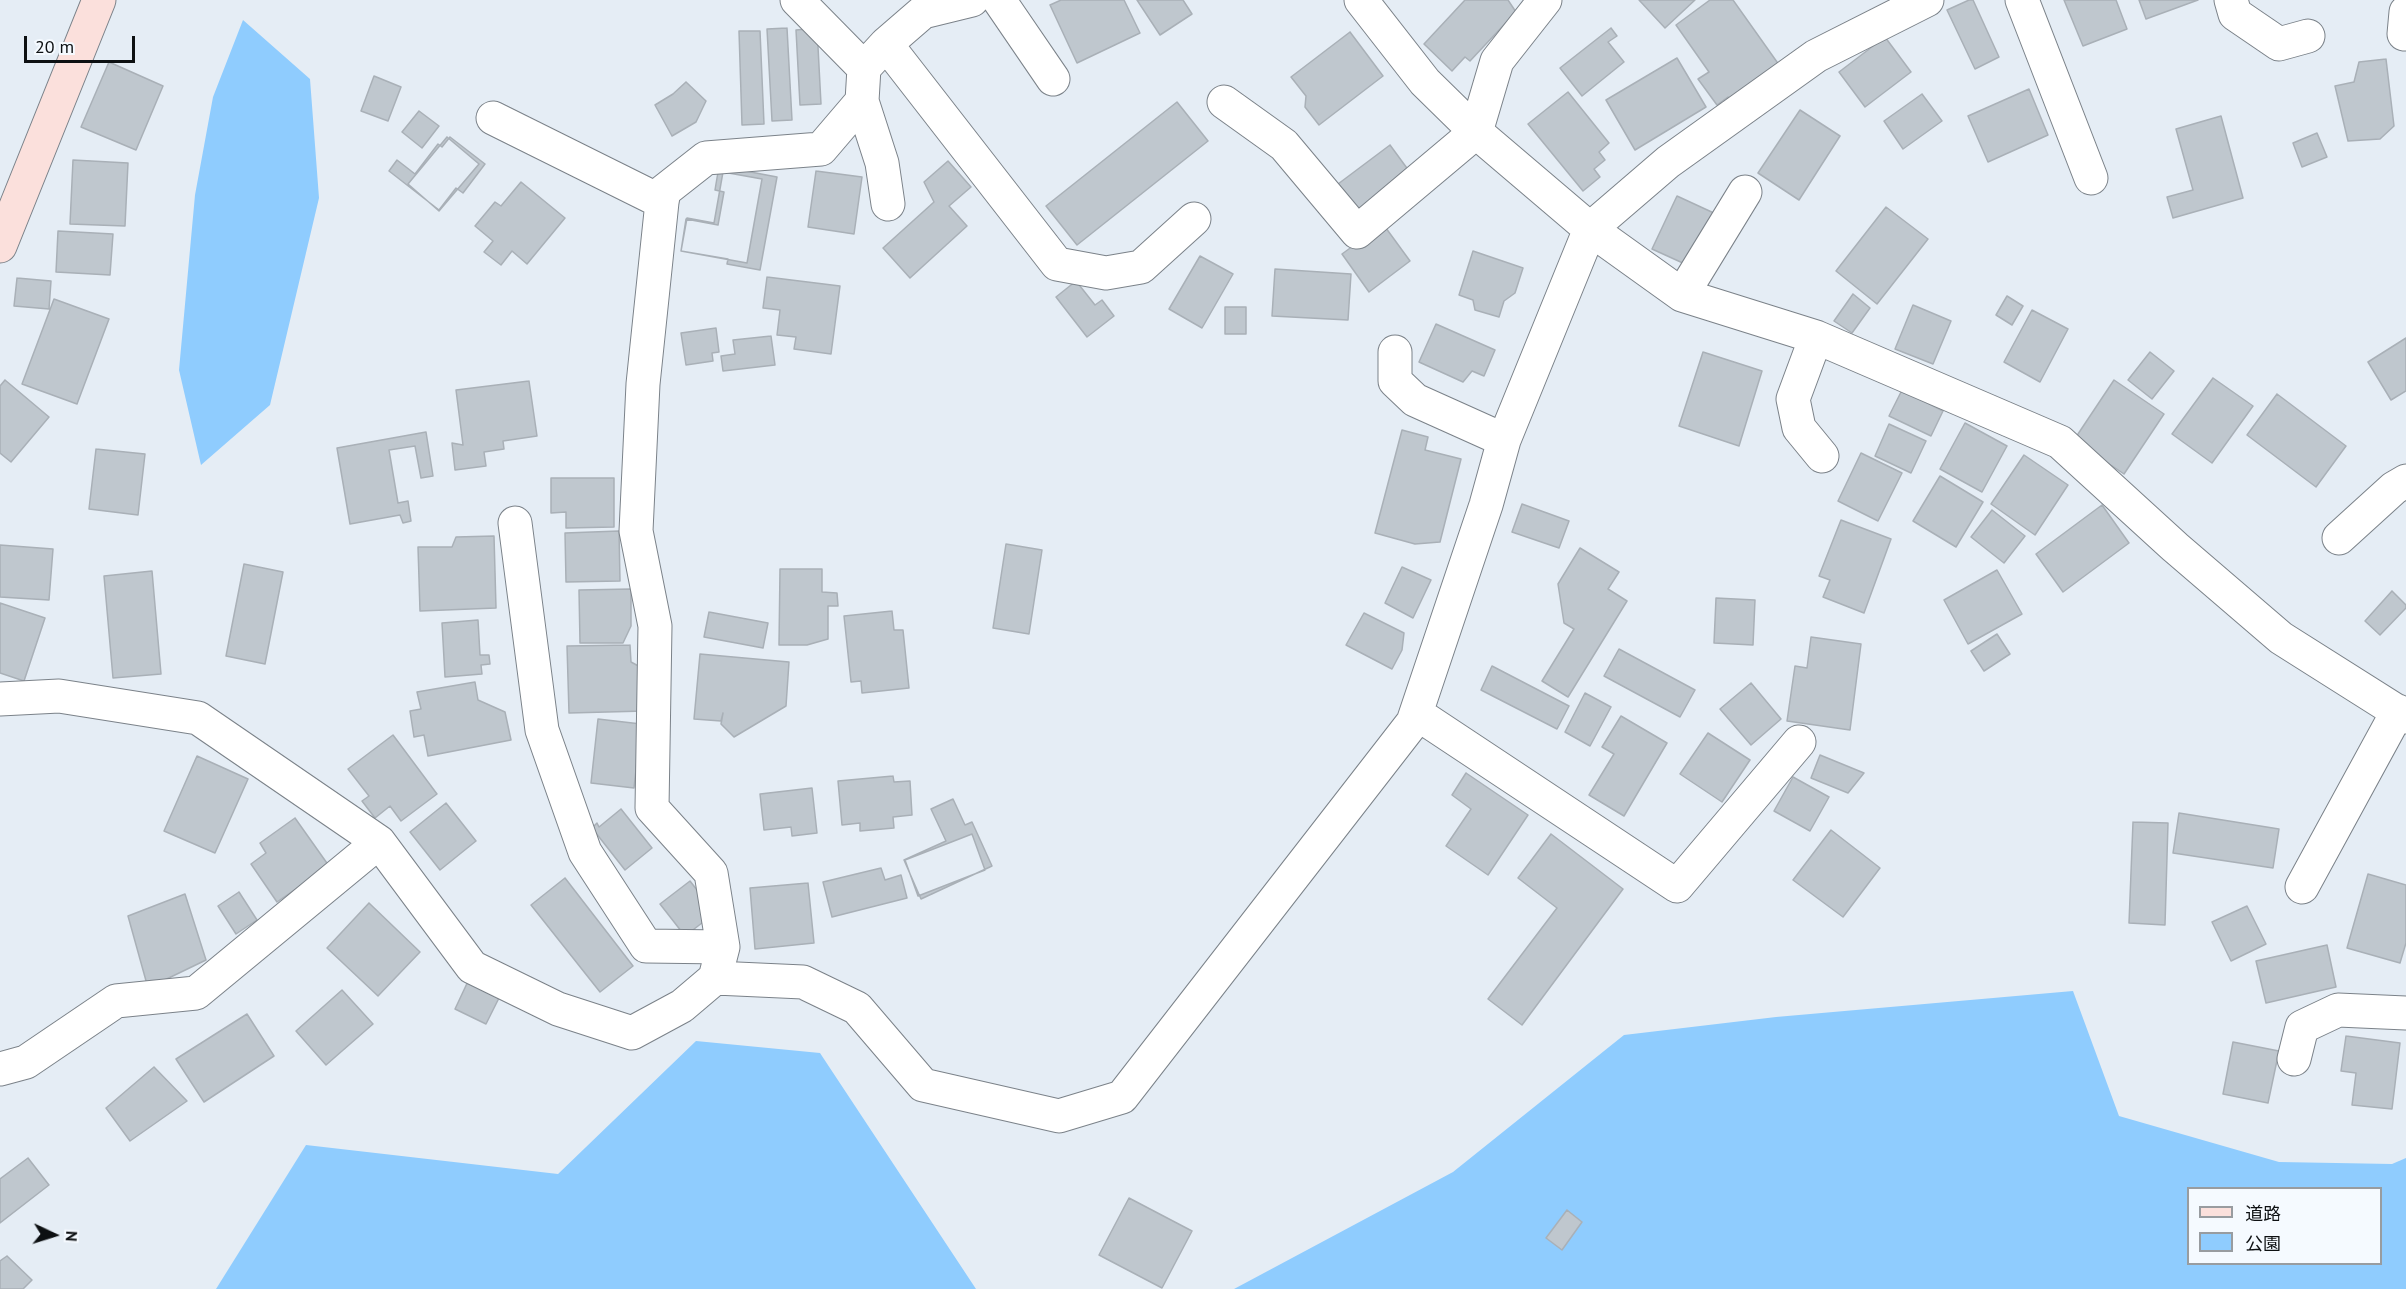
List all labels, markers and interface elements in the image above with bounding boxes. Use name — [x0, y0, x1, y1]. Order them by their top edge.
scale bar — [27, 24, 138, 62]
text: 20 m — [35, 35, 74, 58]
legend — [2187, 1187, 2382, 1265]
text: 道路 — [2245, 1202, 2281, 1225]
north arrow — [24, 1205, 84, 1265]
text: N — [62, 1230, 82, 1242]
text: 公園 — [2245, 1232, 2281, 1255]

